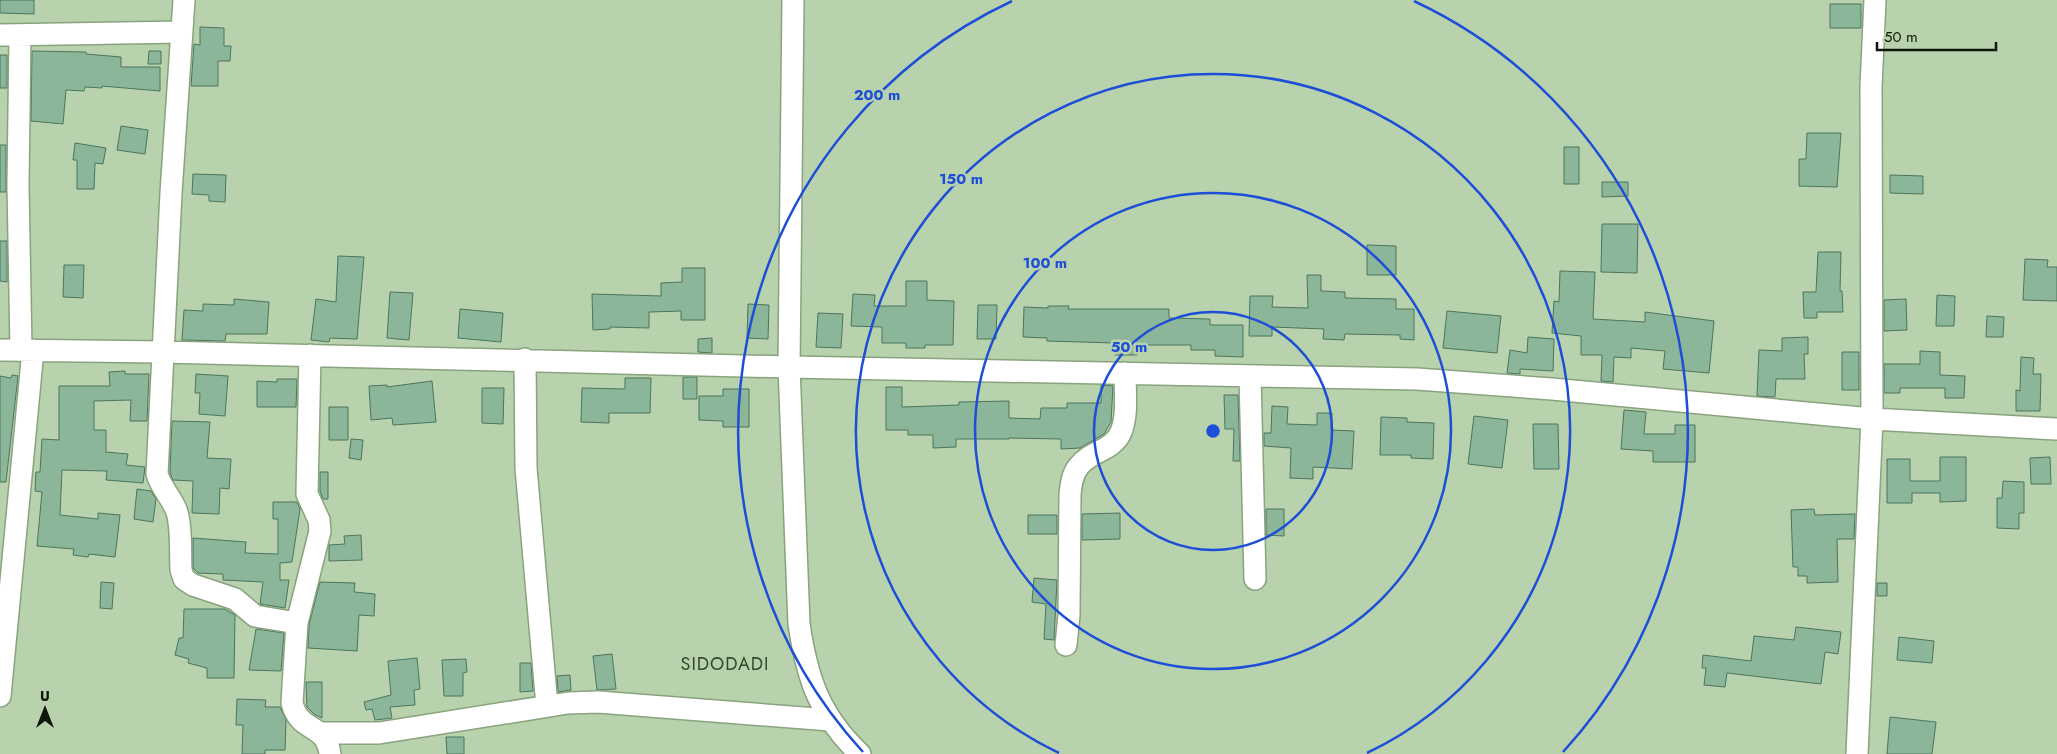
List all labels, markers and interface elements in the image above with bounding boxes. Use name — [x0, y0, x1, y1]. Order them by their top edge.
scale bar — [1877, 20, 1996, 52]
text: 50 m — [1884, 26, 1918, 48]
text: 200 m — [854, 84, 900, 106]
text: 150 m — [939, 168, 983, 190]
text: 100 m — [1023, 252, 1067, 274]
text: 50 m — [1111, 336, 1147, 358]
centre of rings — [1204, 422, 1222, 440]
district label: SIDODADI — [681, 651, 769, 677]
north arrow — [20, 684, 70, 734]
text: U — [40, 686, 50, 706]

